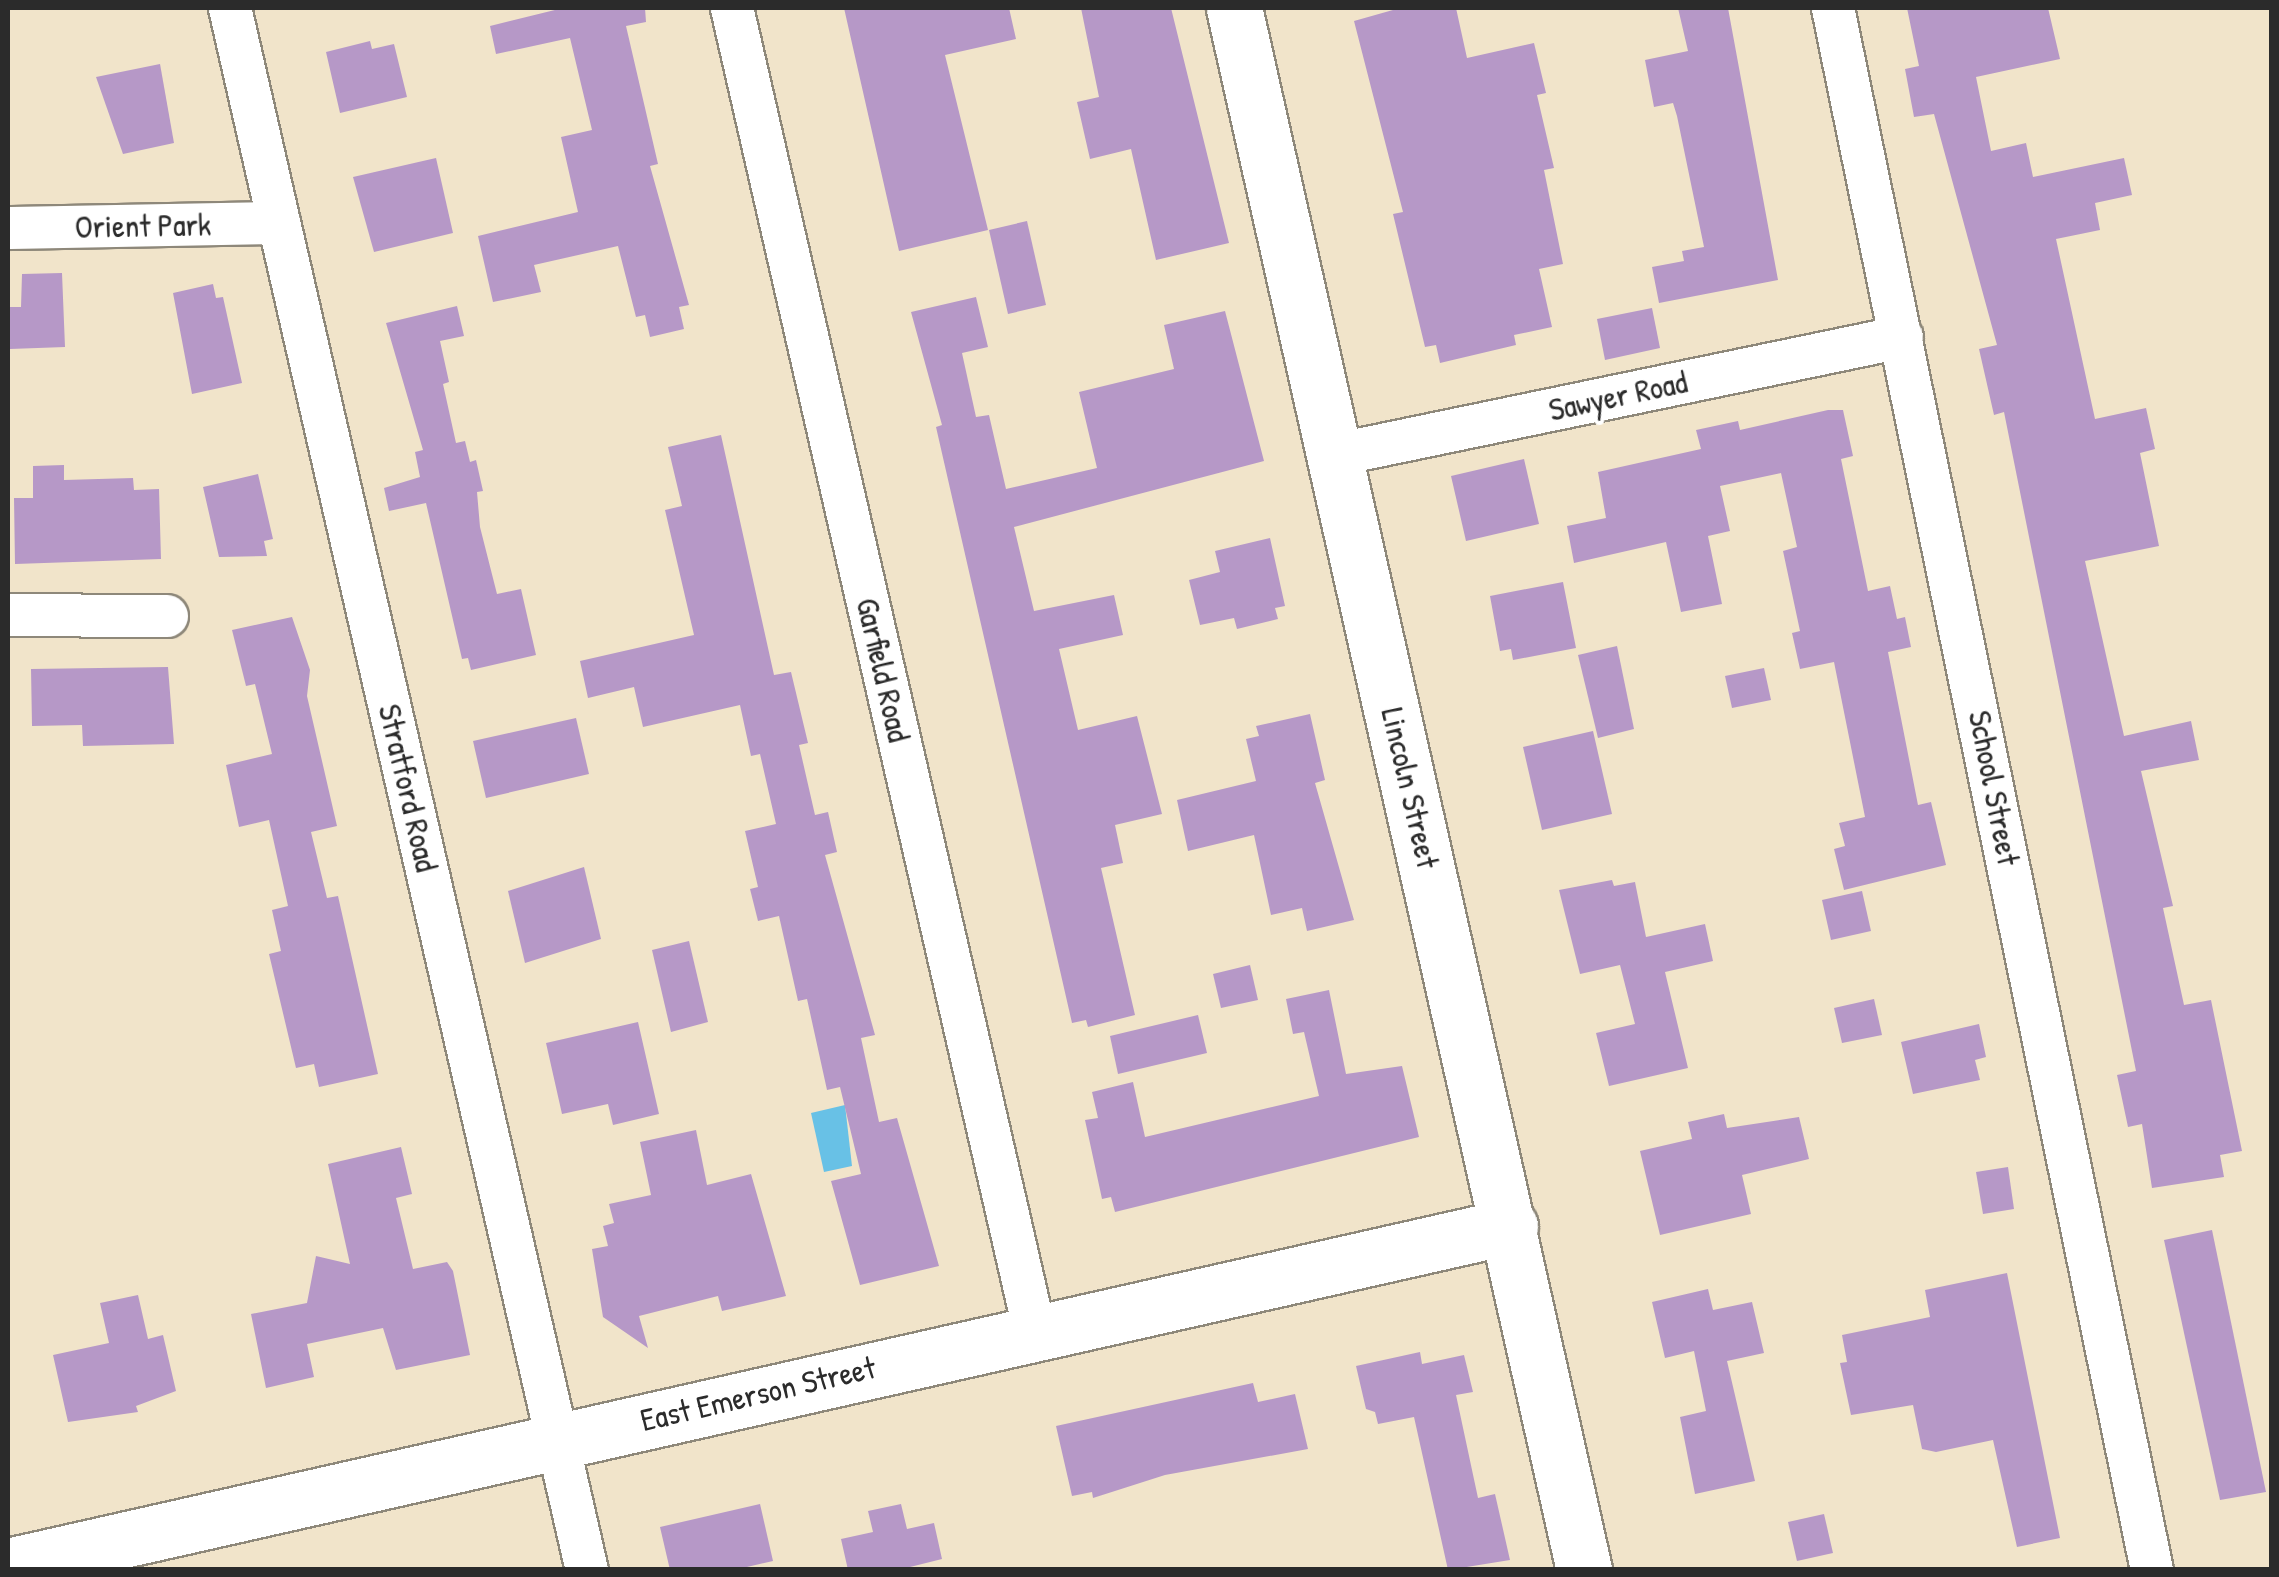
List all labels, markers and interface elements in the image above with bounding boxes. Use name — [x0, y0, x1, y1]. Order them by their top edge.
street label: Orient Park — [74, 206, 212, 246]
street label: Sawyer Road — [1545, 363, 1691, 429]
street label: Garfield Road — [848, 594, 918, 746]
street label: Stratford Road — [370, 701, 446, 875]
street label: Lincoln Street — [1373, 704, 1447, 872]
street label: School Street — [1960, 707, 2028, 869]
street label: East Emerson Street — [637, 1348, 879, 1440]

